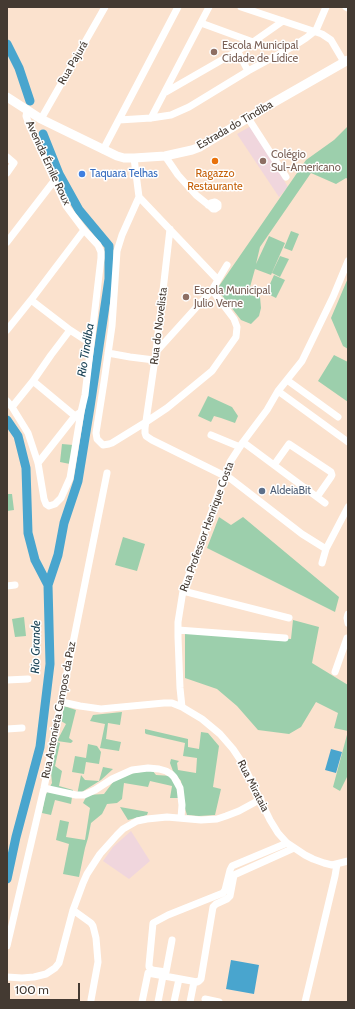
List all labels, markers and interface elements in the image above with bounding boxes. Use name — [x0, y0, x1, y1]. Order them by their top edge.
street label: Rua Pajurá — [55, 39, 91, 87]
place label: Escola Municipal Cidade de Lídice — [222, 39, 298, 65]
marker: Escola Municipal Cidade de Lídice — [209, 47, 219, 57]
street label: Estrada do Tindiba — [195, 98, 275, 152]
street label: Avenida Émile Roux — [23, 119, 73, 207]
place label: Colégio Sul-Americano — [271, 148, 341, 174]
marker: Ragazzo Restaurante — [210, 156, 220, 166]
marker: Colégio Sul-Americano — [258, 156, 268, 166]
place label: Taquara Telhas — [90, 167, 158, 181]
place label: Ragazzo Restaurante — [187, 167, 243, 193]
marker: Taquara Telhas — [77, 169, 87, 179]
place label: Escola Municipal Julio Verne — [194, 284, 270, 310]
street label: Rua do Novelista — [148, 287, 170, 365]
marker: Escola Municipal Julio Verne — [181, 292, 191, 302]
water label: Rio Tindiba — [75, 322, 97, 378]
street label: Rua Professor Henrique Costa — [177, 460, 237, 594]
place label: AldeiaBit — [270, 484, 311, 498]
marker: AldeiaBit — [257, 486, 267, 496]
water label: Rio Grande — [28, 620, 44, 674]
street label: Rua Antonieta Campos da Paz — [39, 640, 79, 780]
street label: Rua Mirataia — [234, 758, 272, 814]
scale bar — [10, 975, 82, 1001]
text: 100 m — [15, 982, 49, 997]

